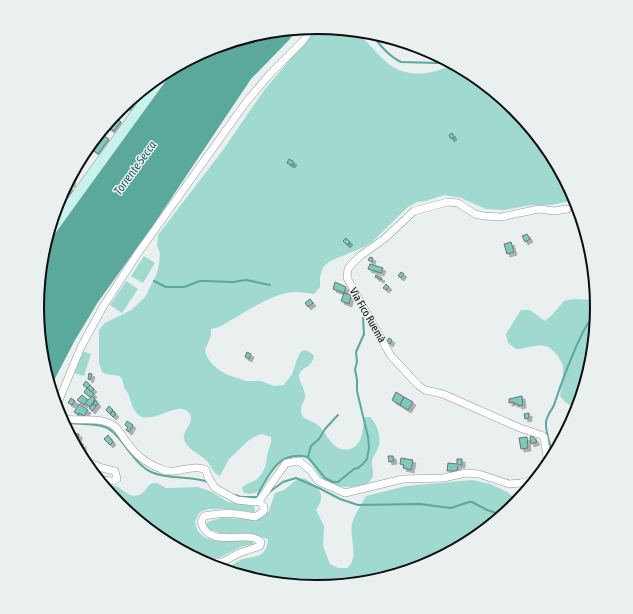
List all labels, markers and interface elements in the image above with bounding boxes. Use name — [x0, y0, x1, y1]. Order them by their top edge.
water label: Torrente Secca — [111, 138, 160, 198]
street label: Via Fico Ruemà — [348, 286, 388, 344]

